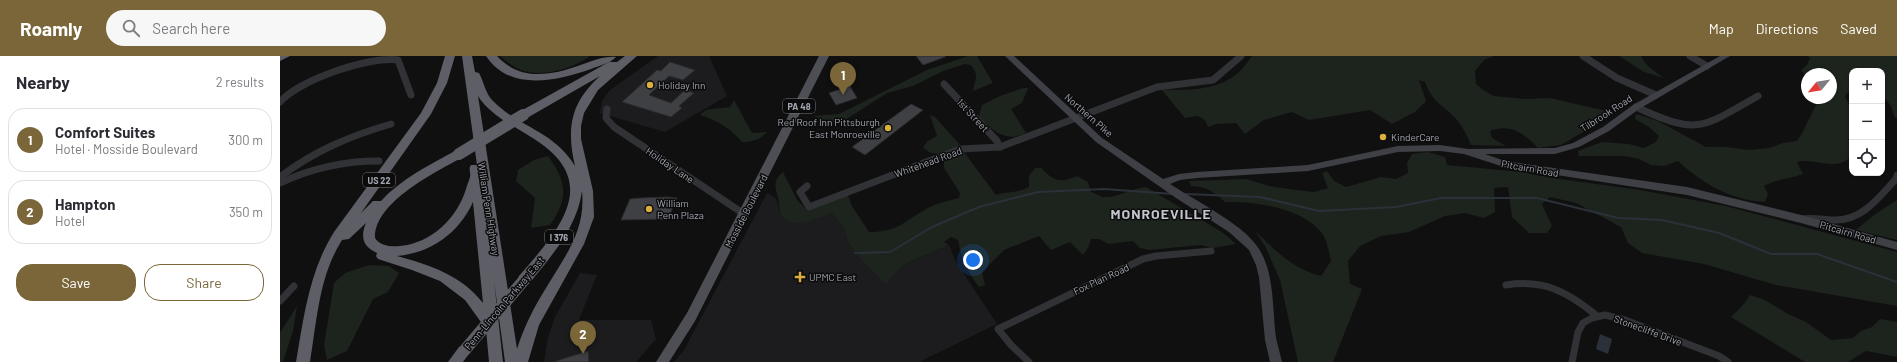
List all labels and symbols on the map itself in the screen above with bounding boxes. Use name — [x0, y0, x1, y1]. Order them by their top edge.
pin: 1 — [830, 62, 856, 95]
north arrow — [1801, 68, 1837, 104]
place label: Holiday Inn — [658, 79, 705, 91]
marker: Holiday Inn — [645, 80, 655, 90]
street label: Northern Pike — [1062, 91, 1116, 139]
street label: Tilbrook Road — [1578, 92, 1634, 134]
street label: 1st Street — [955, 96, 992, 134]
road number: PA 48 — [783, 99, 815, 113]
place label: Red Roof Inn Pittsburgh East Monroeville — [778, 116, 880, 140]
marker: Red Roof Inn Pittsburgh East Monroeville — [883, 123, 893, 133]
place label: KinderCare — [1391, 131, 1439, 143]
marker: KinderCare — [1378, 132, 1388, 142]
street label: Whitehead Road — [893, 144, 963, 180]
street label: Holiday Lane — [644, 145, 696, 185]
street label: Pitcairn Road — [1500, 157, 1560, 179]
street label: William Penn Highway — [476, 162, 502, 257]
street label: Mosside Boulevard — [722, 172, 770, 250]
road number: US 22 — [363, 173, 395, 187]
place label: William Penn Plaza — [657, 197, 704, 221]
marker: William Penn Plaza — [644, 204, 654, 214]
district label: MONROEVILLE — [1110, 205, 1212, 222]
street label: Pitcairn Road — [1818, 218, 1878, 246]
road number: I 376 — [545, 230, 573, 244]
your location — [963, 250, 983, 270]
street label: Penn-Lincoln Parkway East — [462, 254, 547, 352]
street label: Fox Plan Road — [1071, 261, 1131, 297]
marker: UPMC East — [794, 271, 806, 283]
place label: UPMC East — [809, 271, 857, 283]
street label: Stonecliffe Drive — [1612, 312, 1684, 348]
pin: 2 — [570, 321, 596, 354]

